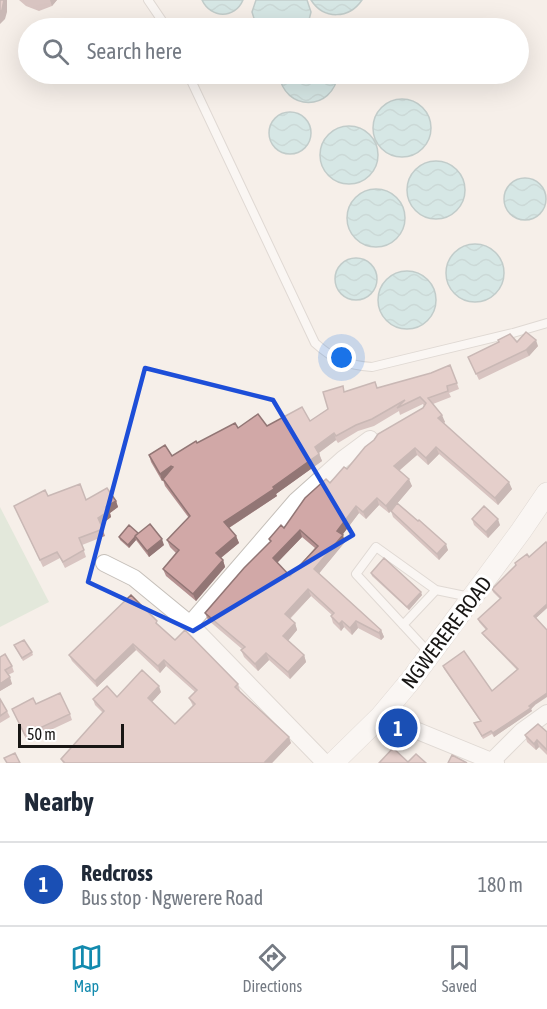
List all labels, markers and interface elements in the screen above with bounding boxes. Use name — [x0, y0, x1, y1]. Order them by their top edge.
search box — [18, 18, 529, 84]
icon: search — [39, 35, 72, 68]
text: Search here — [87, 38, 182, 64]
your location — [327, 343, 356, 372]
street label: NGWERERE ROAD — [396, 571, 496, 693]
pin: 1 — [378, 706, 418, 750]
scale bar — [18, 721, 124, 748]
text: 50 m — [27, 725, 56, 743]
text: Nearby — [24, 787, 94, 817]
text: Redcross — [81, 860, 153, 886]
text: 1 — [39, 873, 48, 896]
text: 180 m — [478, 873, 523, 896]
text: Bus stop · Ngwerere Road — [81, 886, 263, 909]
tab: Map — [70, 941, 103, 995]
tab: Directions — [242, 941, 302, 995]
tab: Saved — [442, 941, 477, 995]

